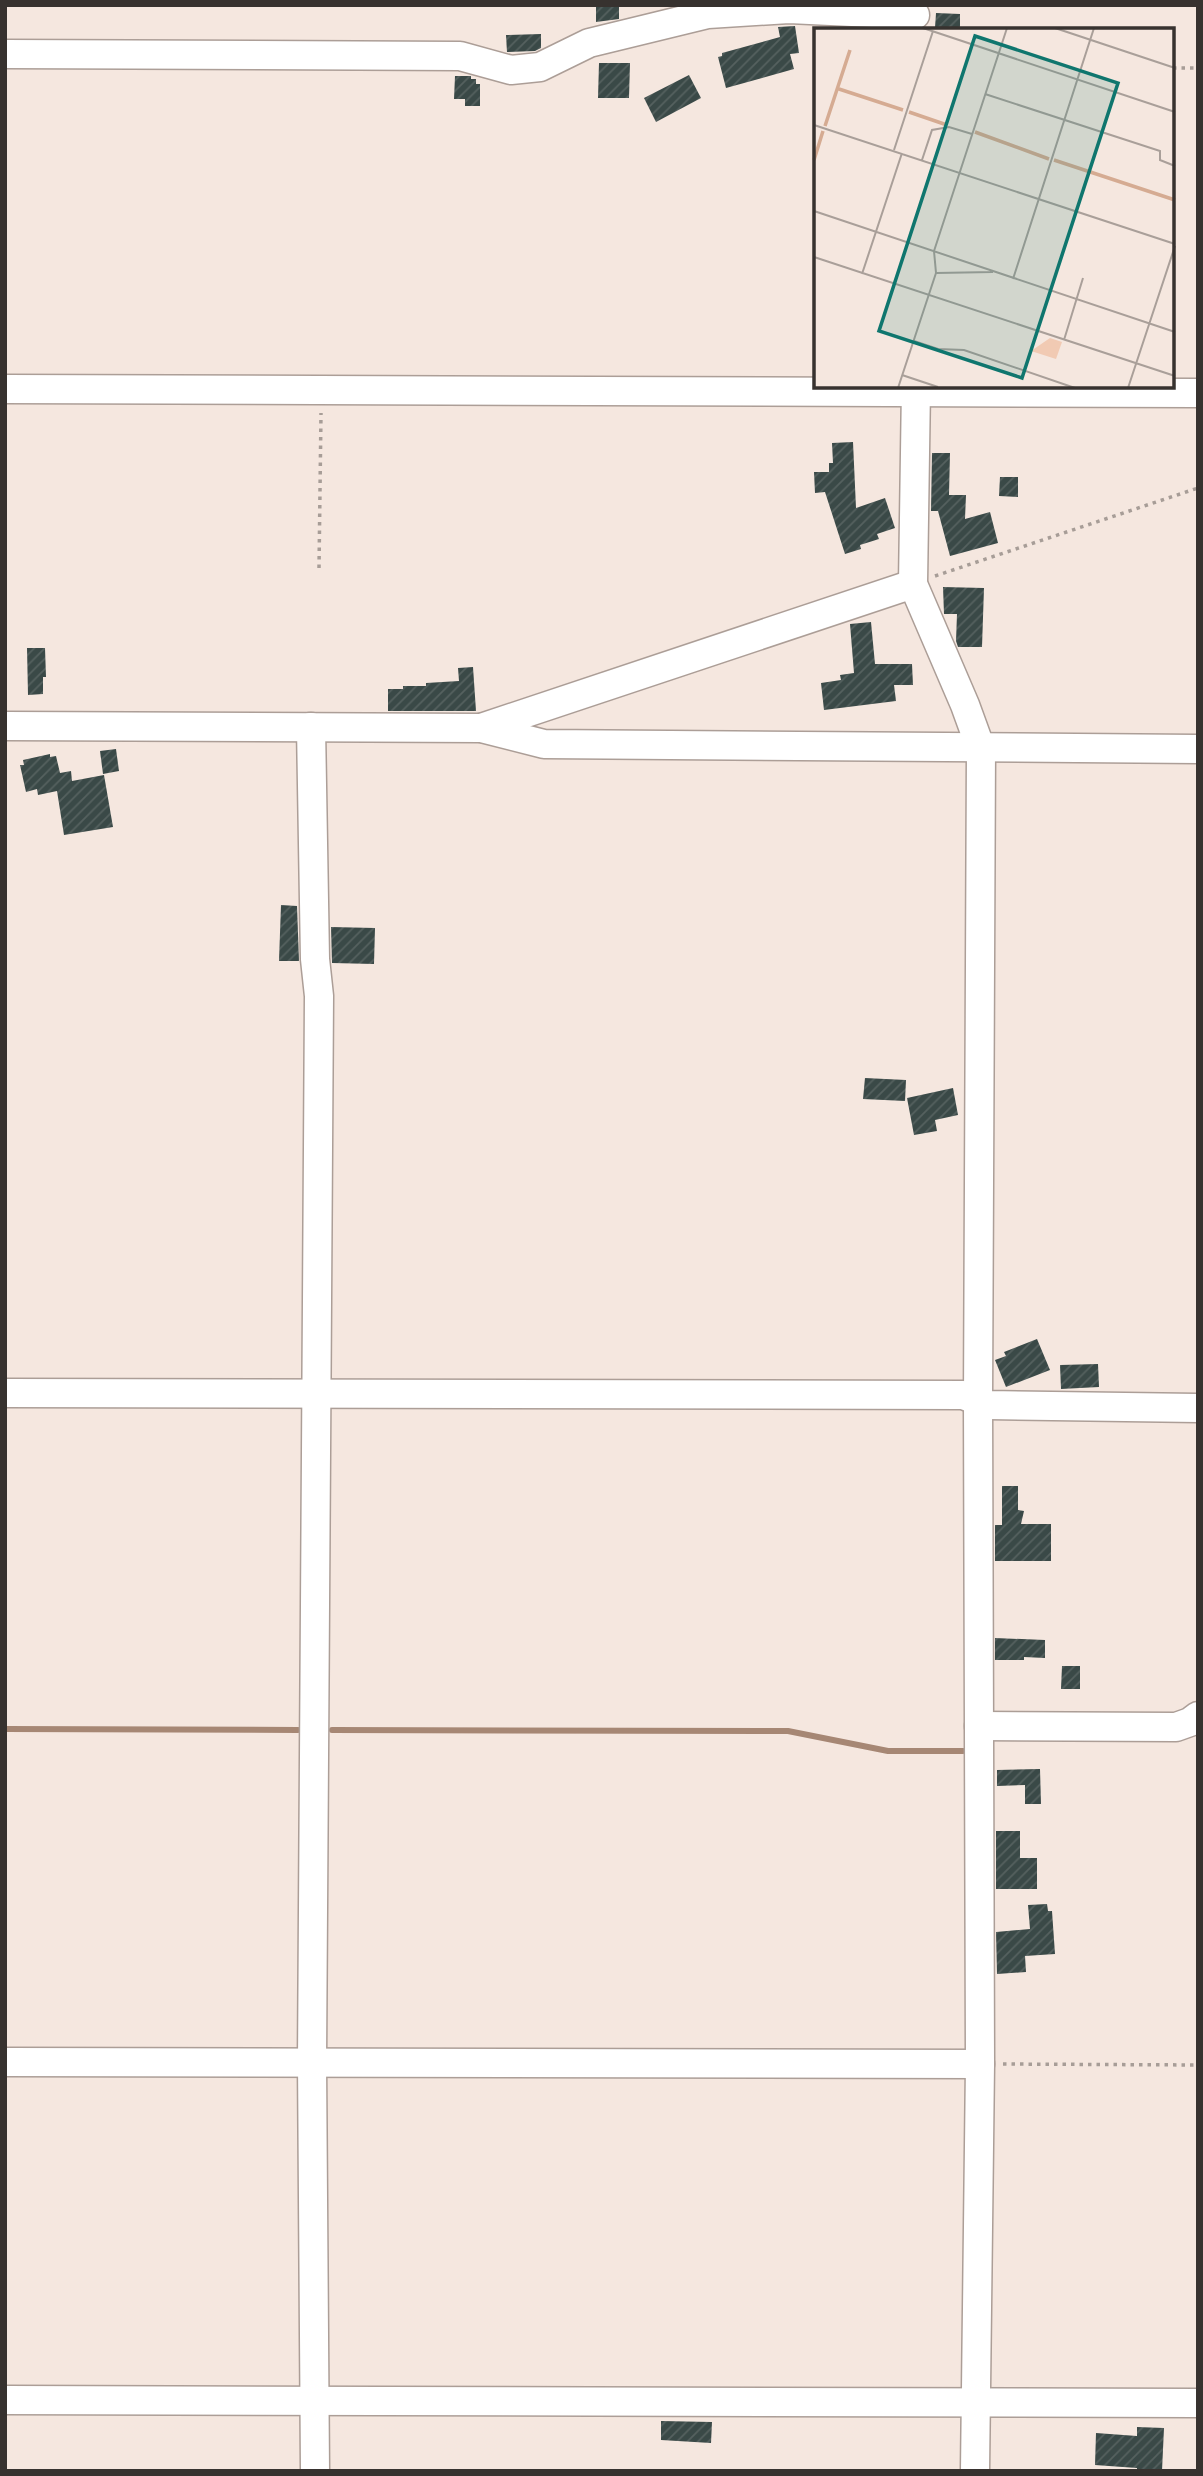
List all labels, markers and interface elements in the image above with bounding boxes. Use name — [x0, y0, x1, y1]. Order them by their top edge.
inset map — [814, 28, 1175, 388]

